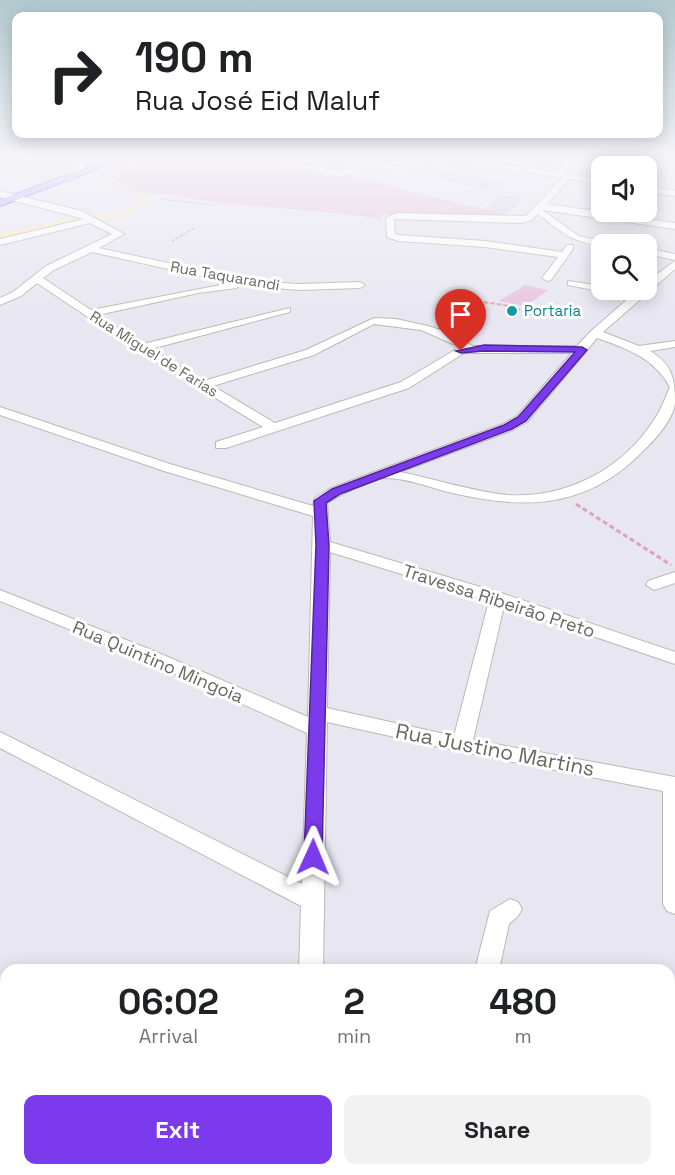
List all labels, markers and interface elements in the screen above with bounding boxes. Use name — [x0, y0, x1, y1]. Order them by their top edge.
text: 190 m — [135, 31, 254, 84]
icon: right — [36, 36, 114, 114]
text: Rua José Eid Maluf — [135, 83, 380, 118]
map controls — [591, 156, 657, 300]
button: sound — [591, 156, 657, 222]
button: search — [591, 234, 657, 300]
street label: Rua Taquarandi — [169, 257, 281, 294]
pin — [435, 289, 486, 351]
icon: arrive — [444, 298, 477, 331]
place label: Portaria — [524, 301, 582, 320]
marker: Portaria — [505, 304, 519, 318]
street label: Rua Miguel de Farias — [87, 306, 222, 401]
street label: Travessa Ribeirão Preto — [400, 559, 598, 642]
street label: Rua Quintino Mingoia — [69, 615, 247, 708]
street label: Rua Justino Martins — [393, 717, 597, 782]
position arrow — [281, 825, 345, 889]
text: 06:02 — [118, 979, 219, 1025]
text: 2 — [343, 979, 365, 1025]
text: 480 — [489, 979, 557, 1025]
text: Arrival — [139, 1023, 198, 1049]
text: min — [337, 1023, 371, 1049]
text: m — [515, 1023, 532, 1049]
button: Exit — [24, 1095, 332, 1164]
button: Share — [344, 1095, 651, 1164]

